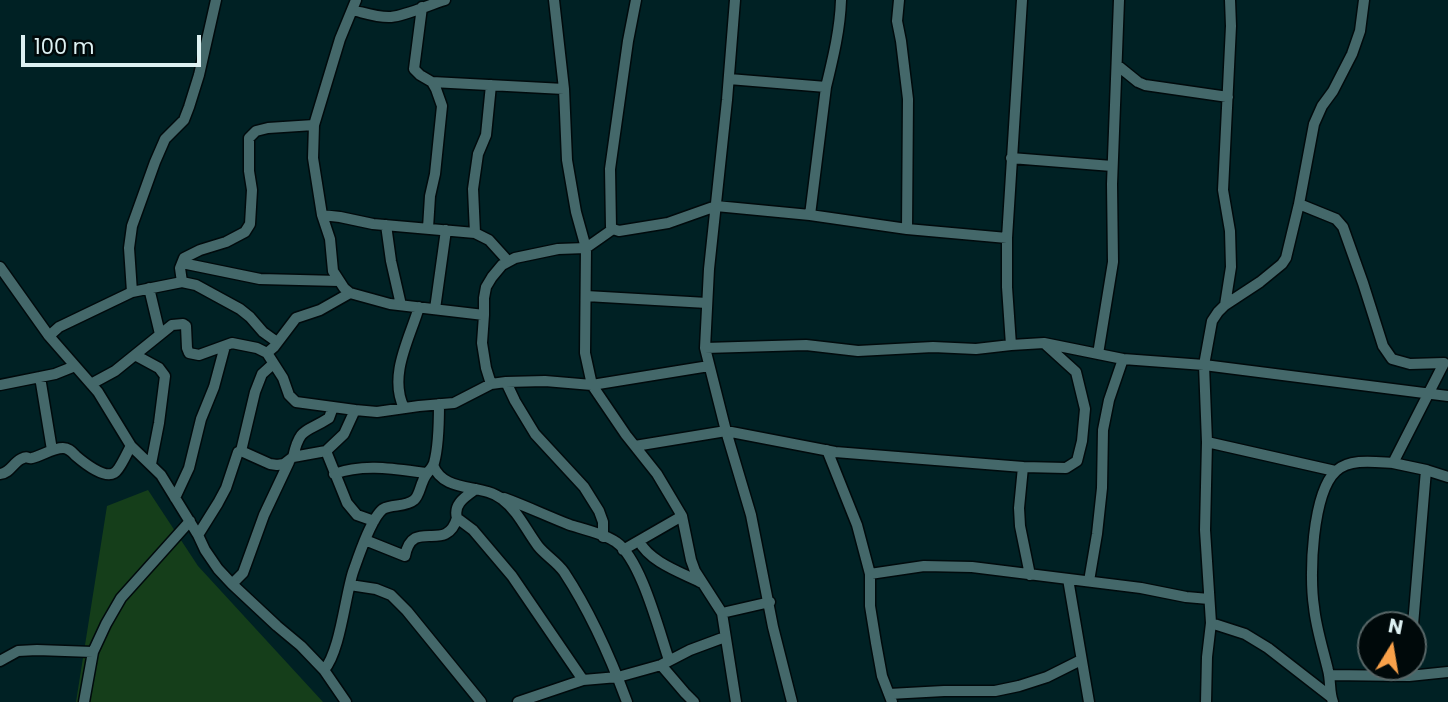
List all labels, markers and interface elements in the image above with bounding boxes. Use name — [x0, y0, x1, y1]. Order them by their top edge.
scale bar — [24, 21, 205, 65]
text: 100 m — [34, 32, 94, 61]
north arrow — [1357, 611, 1427, 681]
text: N — [1386, 612, 1405, 641]

